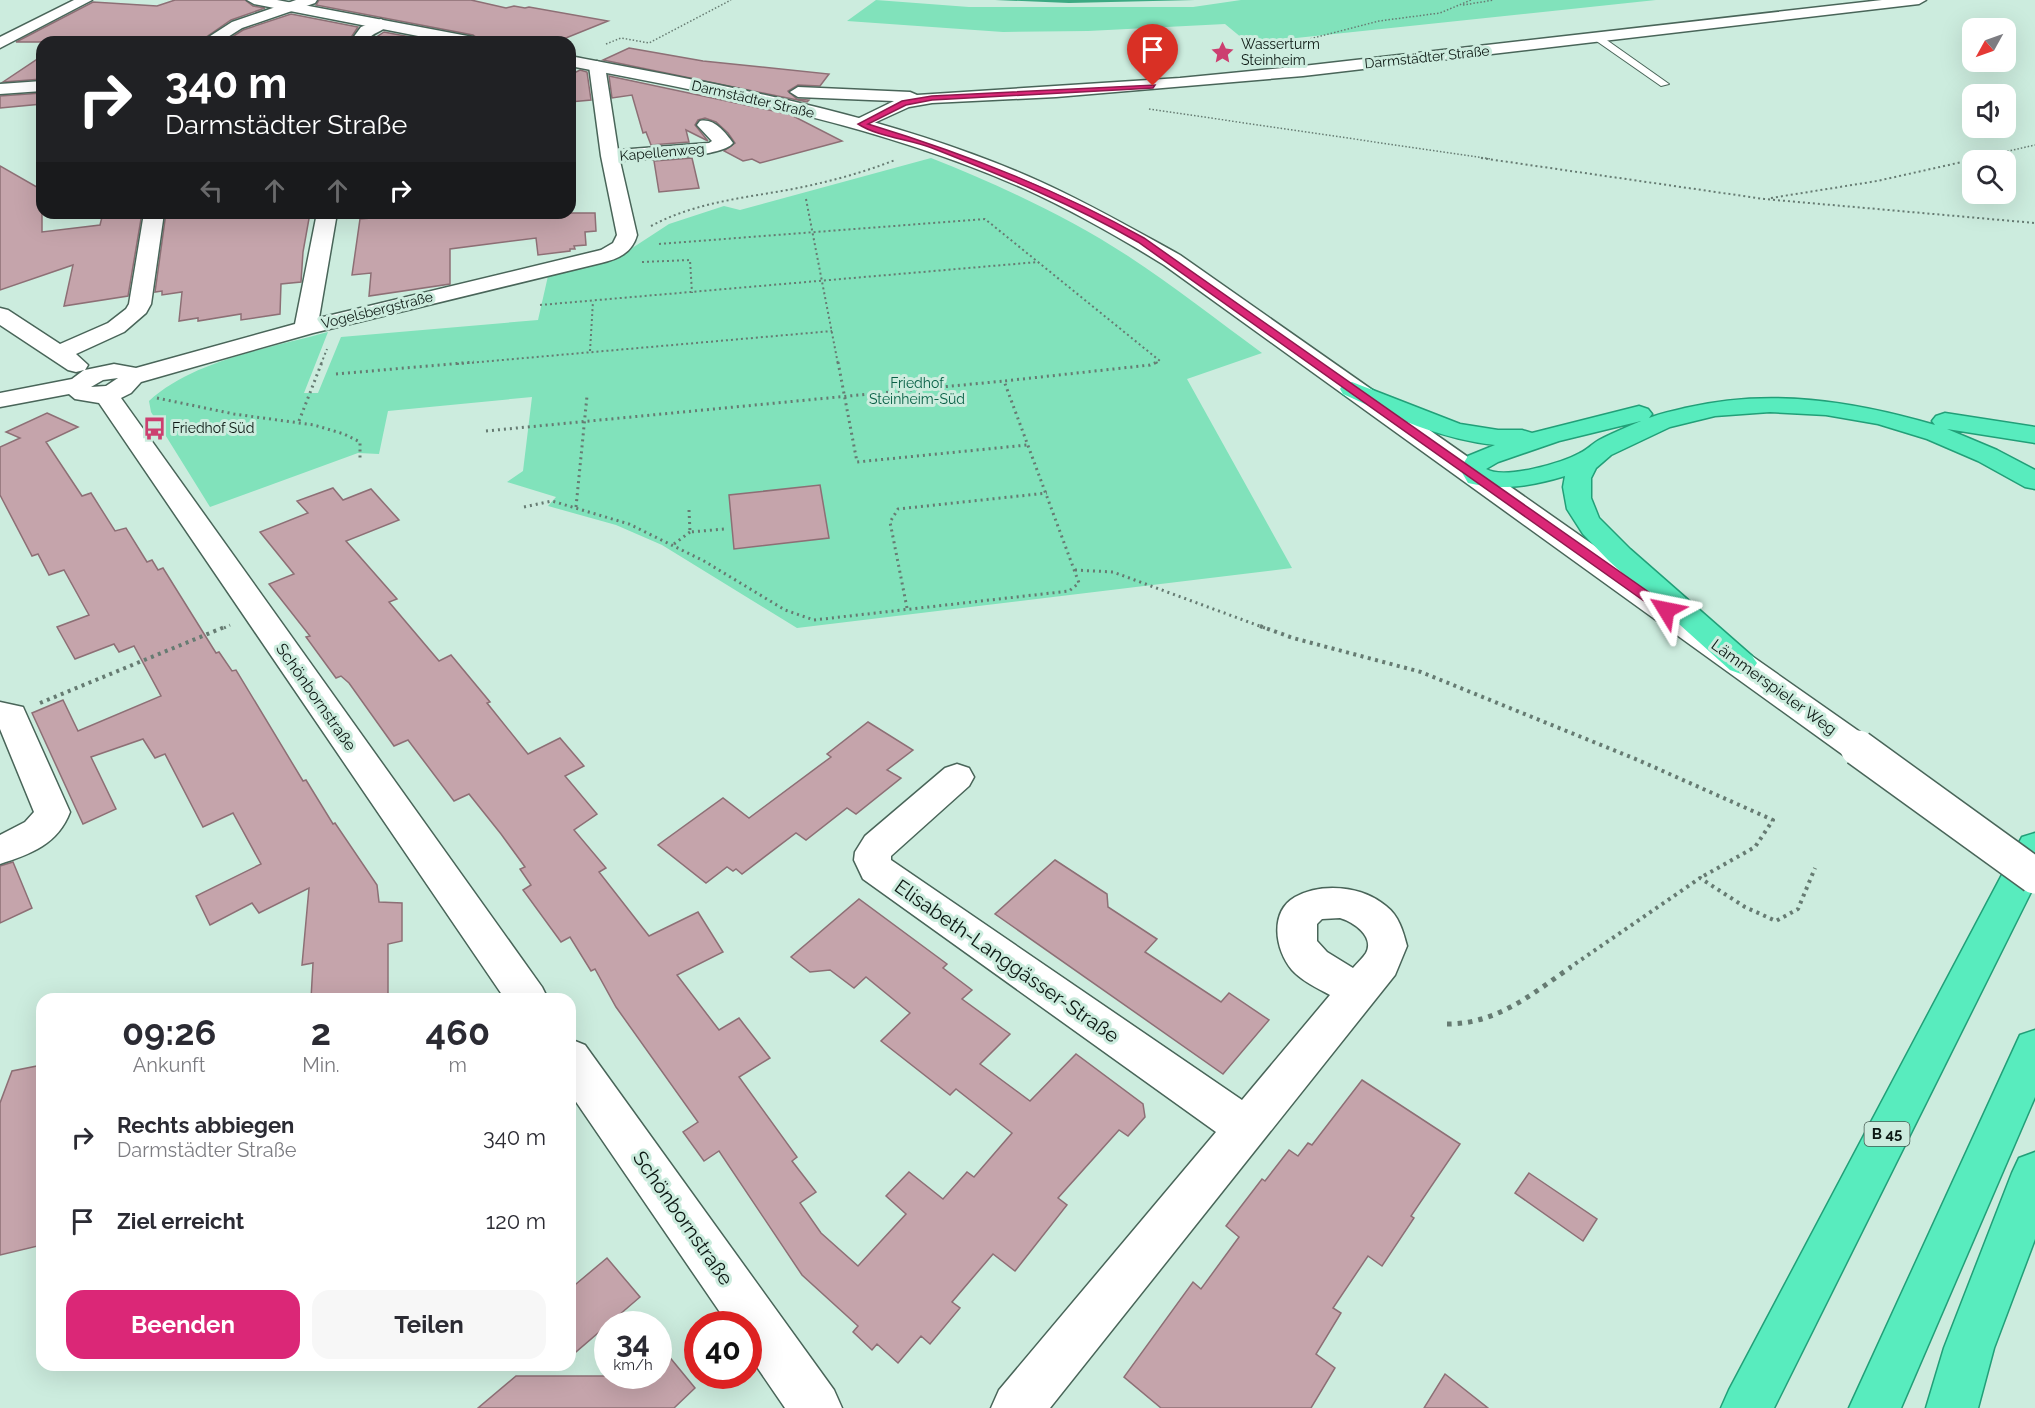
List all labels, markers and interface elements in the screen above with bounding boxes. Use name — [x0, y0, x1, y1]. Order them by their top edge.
north arrow — [1962, 18, 2016, 72]
map controls — [1962, 18, 2016, 204]
pin — [1127, 24, 1178, 86]
icon: arrive — [1136, 33, 1169, 66]
place label: Wasserturm Steinheim — [1241, 36, 1320, 68]
place icon: Wasserturm Steinheim — [1210, 39, 1236, 65]
street label: Darmstädter Straße — [1364, 42, 1490, 72]
text: 340 m — [165, 59, 287, 108]
icon: right — [66, 60, 144, 138]
street label: Darmstädter Straße — [690, 77, 816, 121]
button: sound — [1962, 84, 2016, 138]
text: Darmstädter Straße — [165, 109, 407, 140]
street label: Kapellenweg — [619, 140, 705, 164]
button: search — [1962, 150, 2016, 204]
icon: left — [195, 174, 228, 207]
icon: ahead — [258, 174, 291, 207]
icon: ahead — [321, 174, 354, 207]
icon: right — [384, 174, 417, 207]
street label: Vogelsbergstraße — [320, 288, 434, 332]
park label: Friedhof Steinheim-Süd — [869, 375, 965, 407]
bus stop icon: Friedhof Süd — [141, 415, 167, 441]
place label: Friedhof Süd — [172, 420, 254, 436]
position arrow — [1634, 578, 1698, 642]
street label: Lämmerspieler Weg — [1708, 635, 1840, 739]
street label: Schönbornstraße — [272, 640, 360, 754]
street label: Elisabeth-Langgässer-Straße — [890, 874, 1124, 1048]
text: 09:26 — [122, 1011, 216, 1053]
text: 2 — [311, 1011, 331, 1053]
text: 460 — [426, 1011, 490, 1053]
text: Ankunft — [133, 1053, 205, 1077]
text: Min. — [302, 1053, 340, 1077]
text: m — [449, 1053, 467, 1077]
text: Rechts abbiegen — [117, 1112, 294, 1138]
icon: right — [66, 1121, 99, 1154]
road number: B 45 — [1864, 1122, 1910, 1146]
text: 340 m — [483, 1124, 546, 1150]
text: Darmstädter Straße — [117, 1138, 296, 1162]
street label: Schönbornstraße — [628, 1146, 738, 1290]
icon: arrive — [66, 1205, 99, 1238]
text: Ziel erreicht — [117, 1208, 244, 1234]
text: 120 m — [486, 1208, 546, 1234]
button: Beenden — [66, 1290, 300, 1359]
button: Teilen — [312, 1290, 546, 1359]
speed limit sign: 40 — [684, 1311, 762, 1389]
text: 34 — [616, 1325, 650, 1360]
text: km/h — [613, 1356, 653, 1374]

